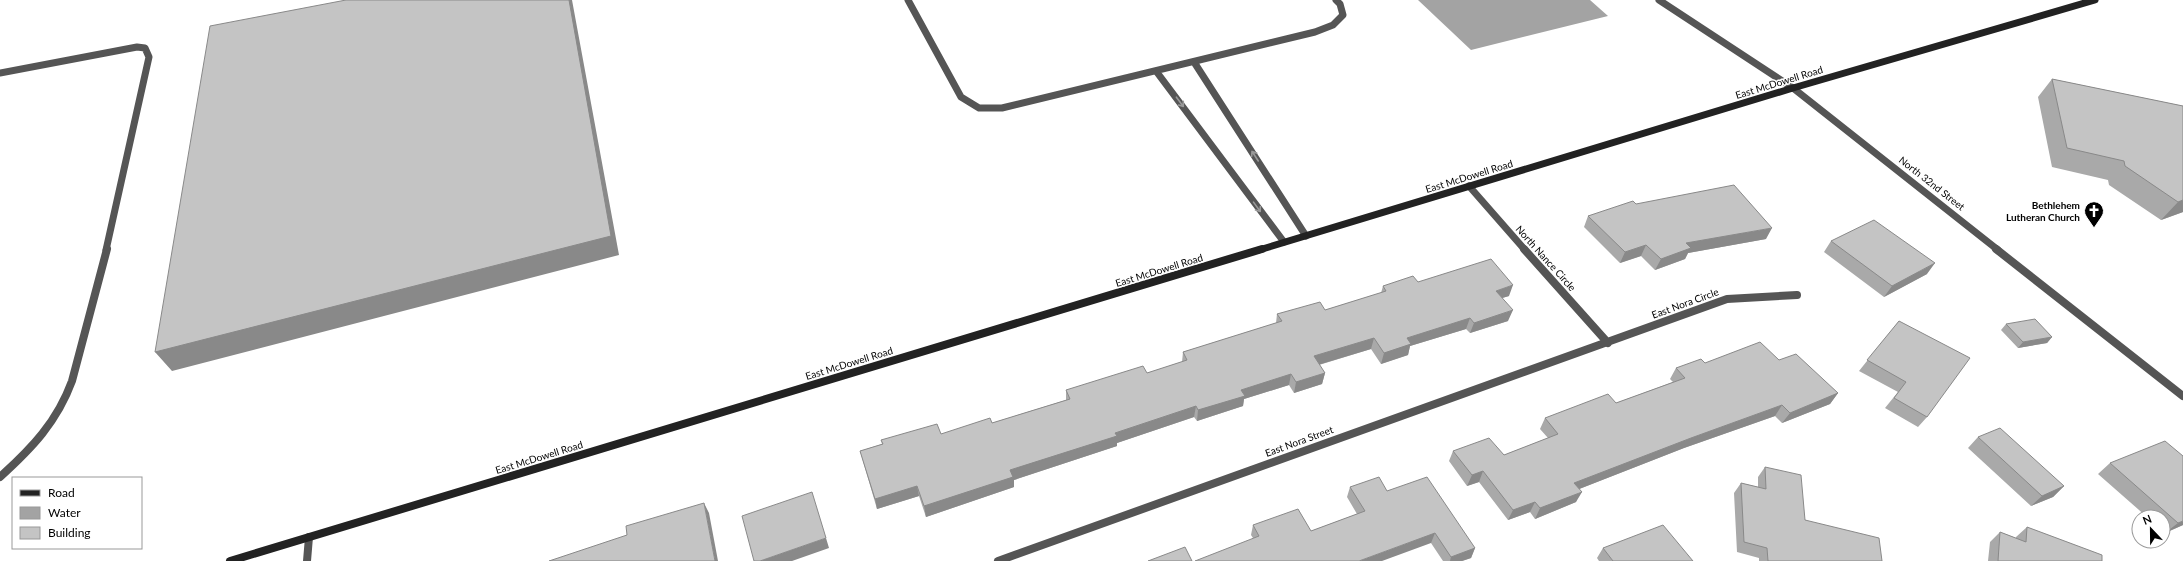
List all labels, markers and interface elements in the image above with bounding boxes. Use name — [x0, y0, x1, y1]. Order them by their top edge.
street label: East McDowell Road — [1734, 63, 1824, 101]
one-way arrow — [1176, 96, 1184, 107]
one-way arrow — [1250, 150, 1258, 162]
street label: North 32nd Street — [1897, 154, 1968, 213]
street label: East McDowell Road — [1424, 157, 1514, 195]
place label: Bethlehem Lutheran Church — [2006, 199, 2080, 223]
church icon: Bethlehem Lutheran Church — [2083, 200, 2105, 228]
one-way arrow — [1253, 201, 1262, 212]
street label: North Nance Circle — [1513, 223, 1579, 293]
street label: East McDowell Road — [1114, 251, 1204, 289]
street label: East Nora Circle — [1650, 285, 1720, 321]
street label: East McDowell Road — [804, 344, 894, 382]
street label: East Nora Street — [1263, 423, 1335, 459]
street label: East McDowell Road — [494, 438, 584, 476]
legend — [12, 477, 142, 549]
text: Road — [48, 485, 75, 500]
text: Water — [48, 505, 81, 520]
north arrow — [2131, 509, 2171, 549]
text: N — [2141, 512, 2153, 527]
text: Building — [48, 525, 91, 540]

